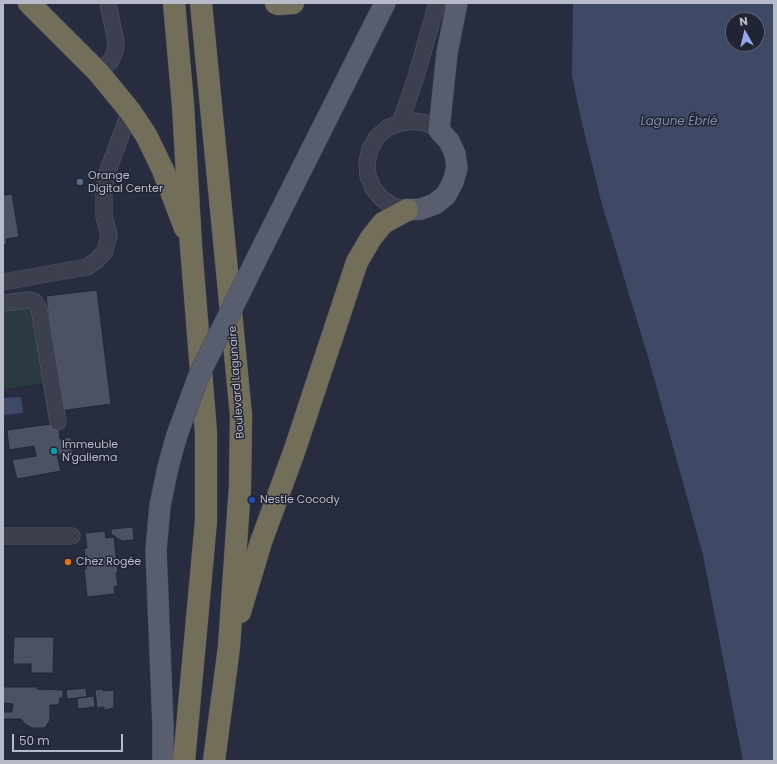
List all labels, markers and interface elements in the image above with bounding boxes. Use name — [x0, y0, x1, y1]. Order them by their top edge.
north arrow — [725, 12, 765, 52]
text: N — [738, 13, 749, 30]
water label: Lagune Ébrié — [641, 115, 717, 129]
place label: Orange Digital Center — [88, 169, 163, 195]
marker: Orange Digital Center — [75, 177, 85, 187]
street label: Boulevard Lagunaire — [226, 325, 248, 439]
place label: Immeuble N'galiema — [62, 438, 118, 464]
marker: Immeuble N'galiema — [49, 446, 59, 456]
place label: Nestle Cocody — [260, 493, 340, 507]
marker: Nestle Cocody — [247, 495, 257, 505]
place label: Chez Rogée — [76, 555, 141, 569]
marker: Chez Rogée — [63, 557, 73, 567]
scale bar — [14, 726, 125, 752]
text: 50 m — [19, 732, 50, 749]

